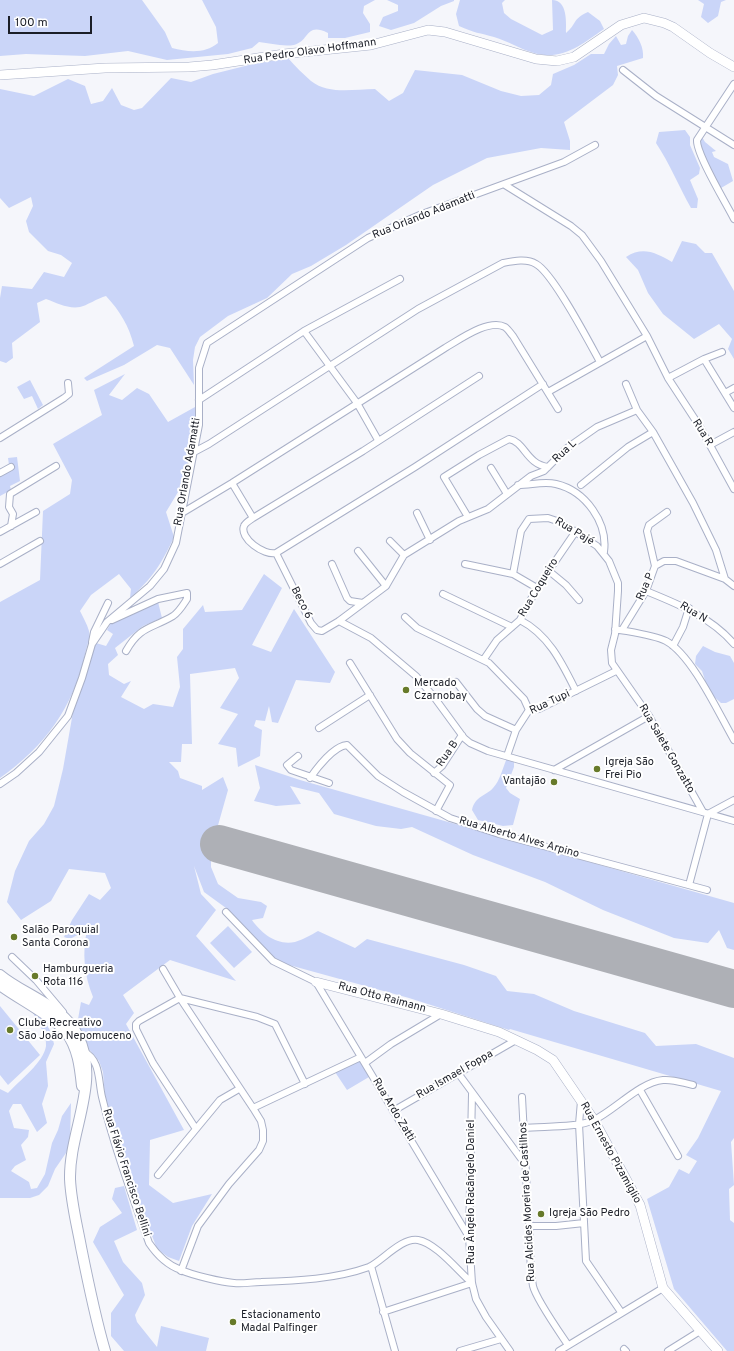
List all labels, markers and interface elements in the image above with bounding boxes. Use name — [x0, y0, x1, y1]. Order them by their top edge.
scale bar — [10, 8, 94, 34]
text: 100 m — [15, 15, 48, 31]
street label: Rua Pedro Olavo Hoffmann — [243, 36, 377, 68]
street label: Rua Orlando Adamatti — [371, 189, 477, 243]
street label: Rua Orlando Adamatti — [172, 417, 204, 527]
street label: Rua R — [689, 417, 715, 449]
street label: Rua L — [550, 438, 580, 466]
street label: Rua Pajé — [552, 515, 596, 549]
street label: Rua Coqueiro — [516, 556, 562, 620]
street label: Rua P — [634, 571, 658, 603]
street label: Beco 6 — [287, 585, 315, 621]
street label: Rua N — [677, 600, 709, 626]
place label: Mercado Czarnobay — [414, 677, 467, 703]
marker: Mercado Czarnobay — [401, 685, 411, 695]
street label: Rua Tupi — [528, 688, 572, 718]
street label: Rua Salete Gonzatto — [635, 702, 697, 796]
street label: Rua B — [434, 738, 462, 770]
place label: Igreja São Frei Pio — [605, 756, 654, 782]
marker: Igreja São Frei Pio — [592, 764, 602, 774]
place label: Vantajão — [503, 775, 546, 789]
marker: Vantajão — [549, 777, 559, 787]
street label: Rua Alberto Alves Arpino — [457, 815, 581, 861]
place label: Salão Paroquial Santa Corona — [22, 924, 99, 950]
marker: Salão Paroquial Santa Corona — [9, 932, 19, 942]
place label: Hamburgueria Rota 116 — [43, 963, 113, 989]
marker: Hamburgueria Rota 116 — [30, 971, 40, 981]
street label: Rua Otto Raimann — [337, 980, 427, 1016]
place label: Clube Recreativo São João Nepomuceno — [18, 1017, 132, 1043]
marker: Clube Recreativo São João Nepomuceno — [5, 1025, 15, 1035]
street label: Rua Ismael Foppa — [414, 1048, 496, 1102]
street label: Rua Ardo Zatti — [369, 1076, 417, 1144]
street label: Rua Ernesto Pizamiglio — [577, 1100, 643, 1206]
street label: Rua Flávio Francisco Bellini — [99, 1107, 153, 1239]
street label: Rua Ângelo Racângelo Daniel — [465, 1120, 479, 1264]
street label: Rua Alcides Moreira de Castilhos — [517, 1122, 539, 1282]
place label: Igreja São Pedro — [549, 1207, 630, 1221]
marker: Igreja São Pedro — [536, 1209, 546, 1219]
place label: Estacionamento Madal Palfinger — [241, 1309, 321, 1335]
marker: Estacionamento Madal Palfinger — [228, 1317, 238, 1327]

